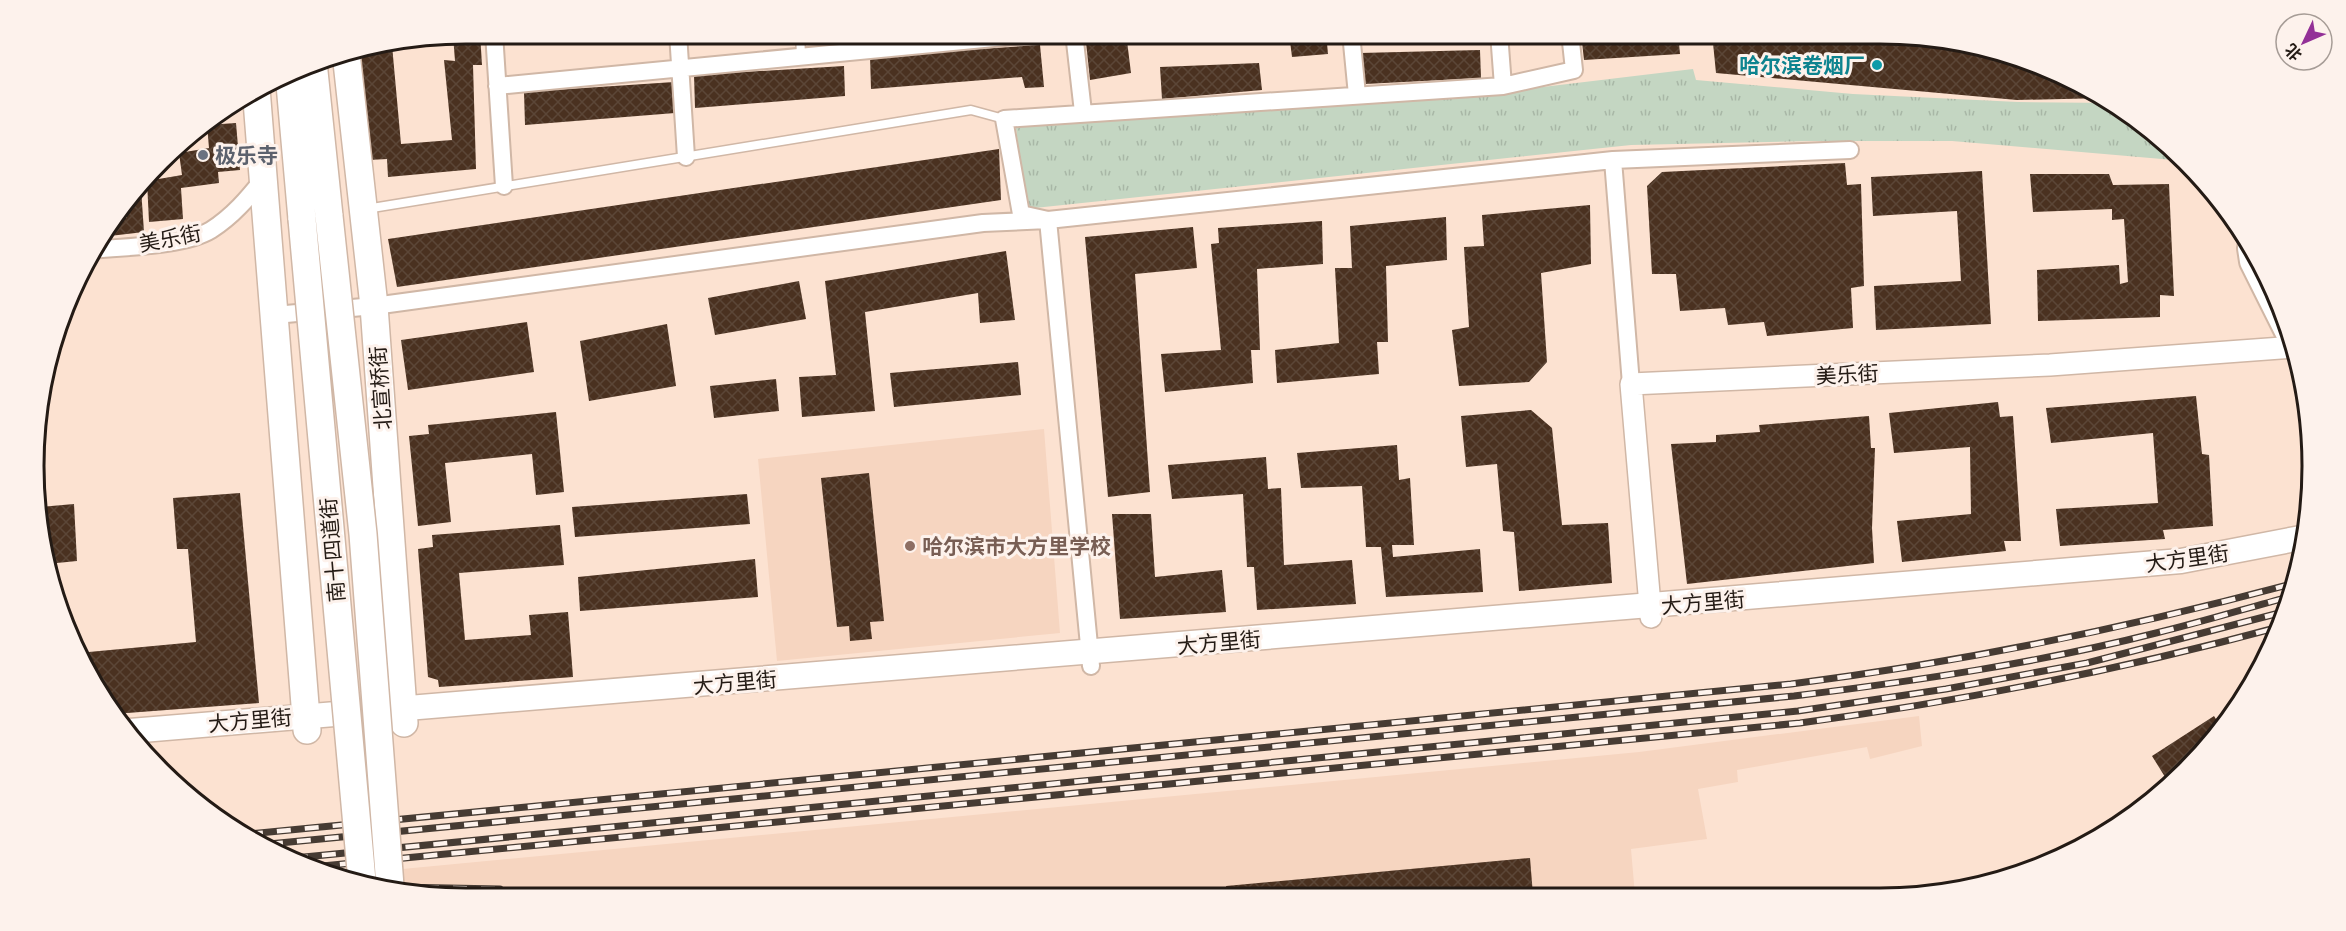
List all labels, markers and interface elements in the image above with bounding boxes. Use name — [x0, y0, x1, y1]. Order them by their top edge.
north arrow — [2274, 12, 2334, 72]
text: 北 — [2280, 39, 2307, 66]
place label: 哈尔滨卷烟厂 — [1739, 51, 1865, 79]
marker: 哈尔滨卷烟厂 — [1870, 58, 1884, 72]
place label: 极乐寺 — [215, 141, 278, 169]
marker: 极乐寺 — [196, 148, 210, 162]
street label: 美乐街 — [136, 218, 204, 258]
street label: 北宣桥街 — [363, 345, 397, 431]
street label: 美乐街 — [1815, 358, 1879, 390]
street label: 南十四道街 — [313, 496, 351, 604]
place label: 哈尔滨市大方里学校 — [922, 532, 1111, 560]
street label: 大方里街 — [2143, 538, 2231, 578]
marker: 哈尔滨市大方里学校 — [903, 539, 917, 553]
street label: 大方里街 — [1660, 584, 1746, 620]
street label: 大方里街 — [1176, 624, 1262, 660]
street label: 大方里街 — [692, 664, 778, 700]
street label: 大方里街 — [207, 702, 293, 738]

